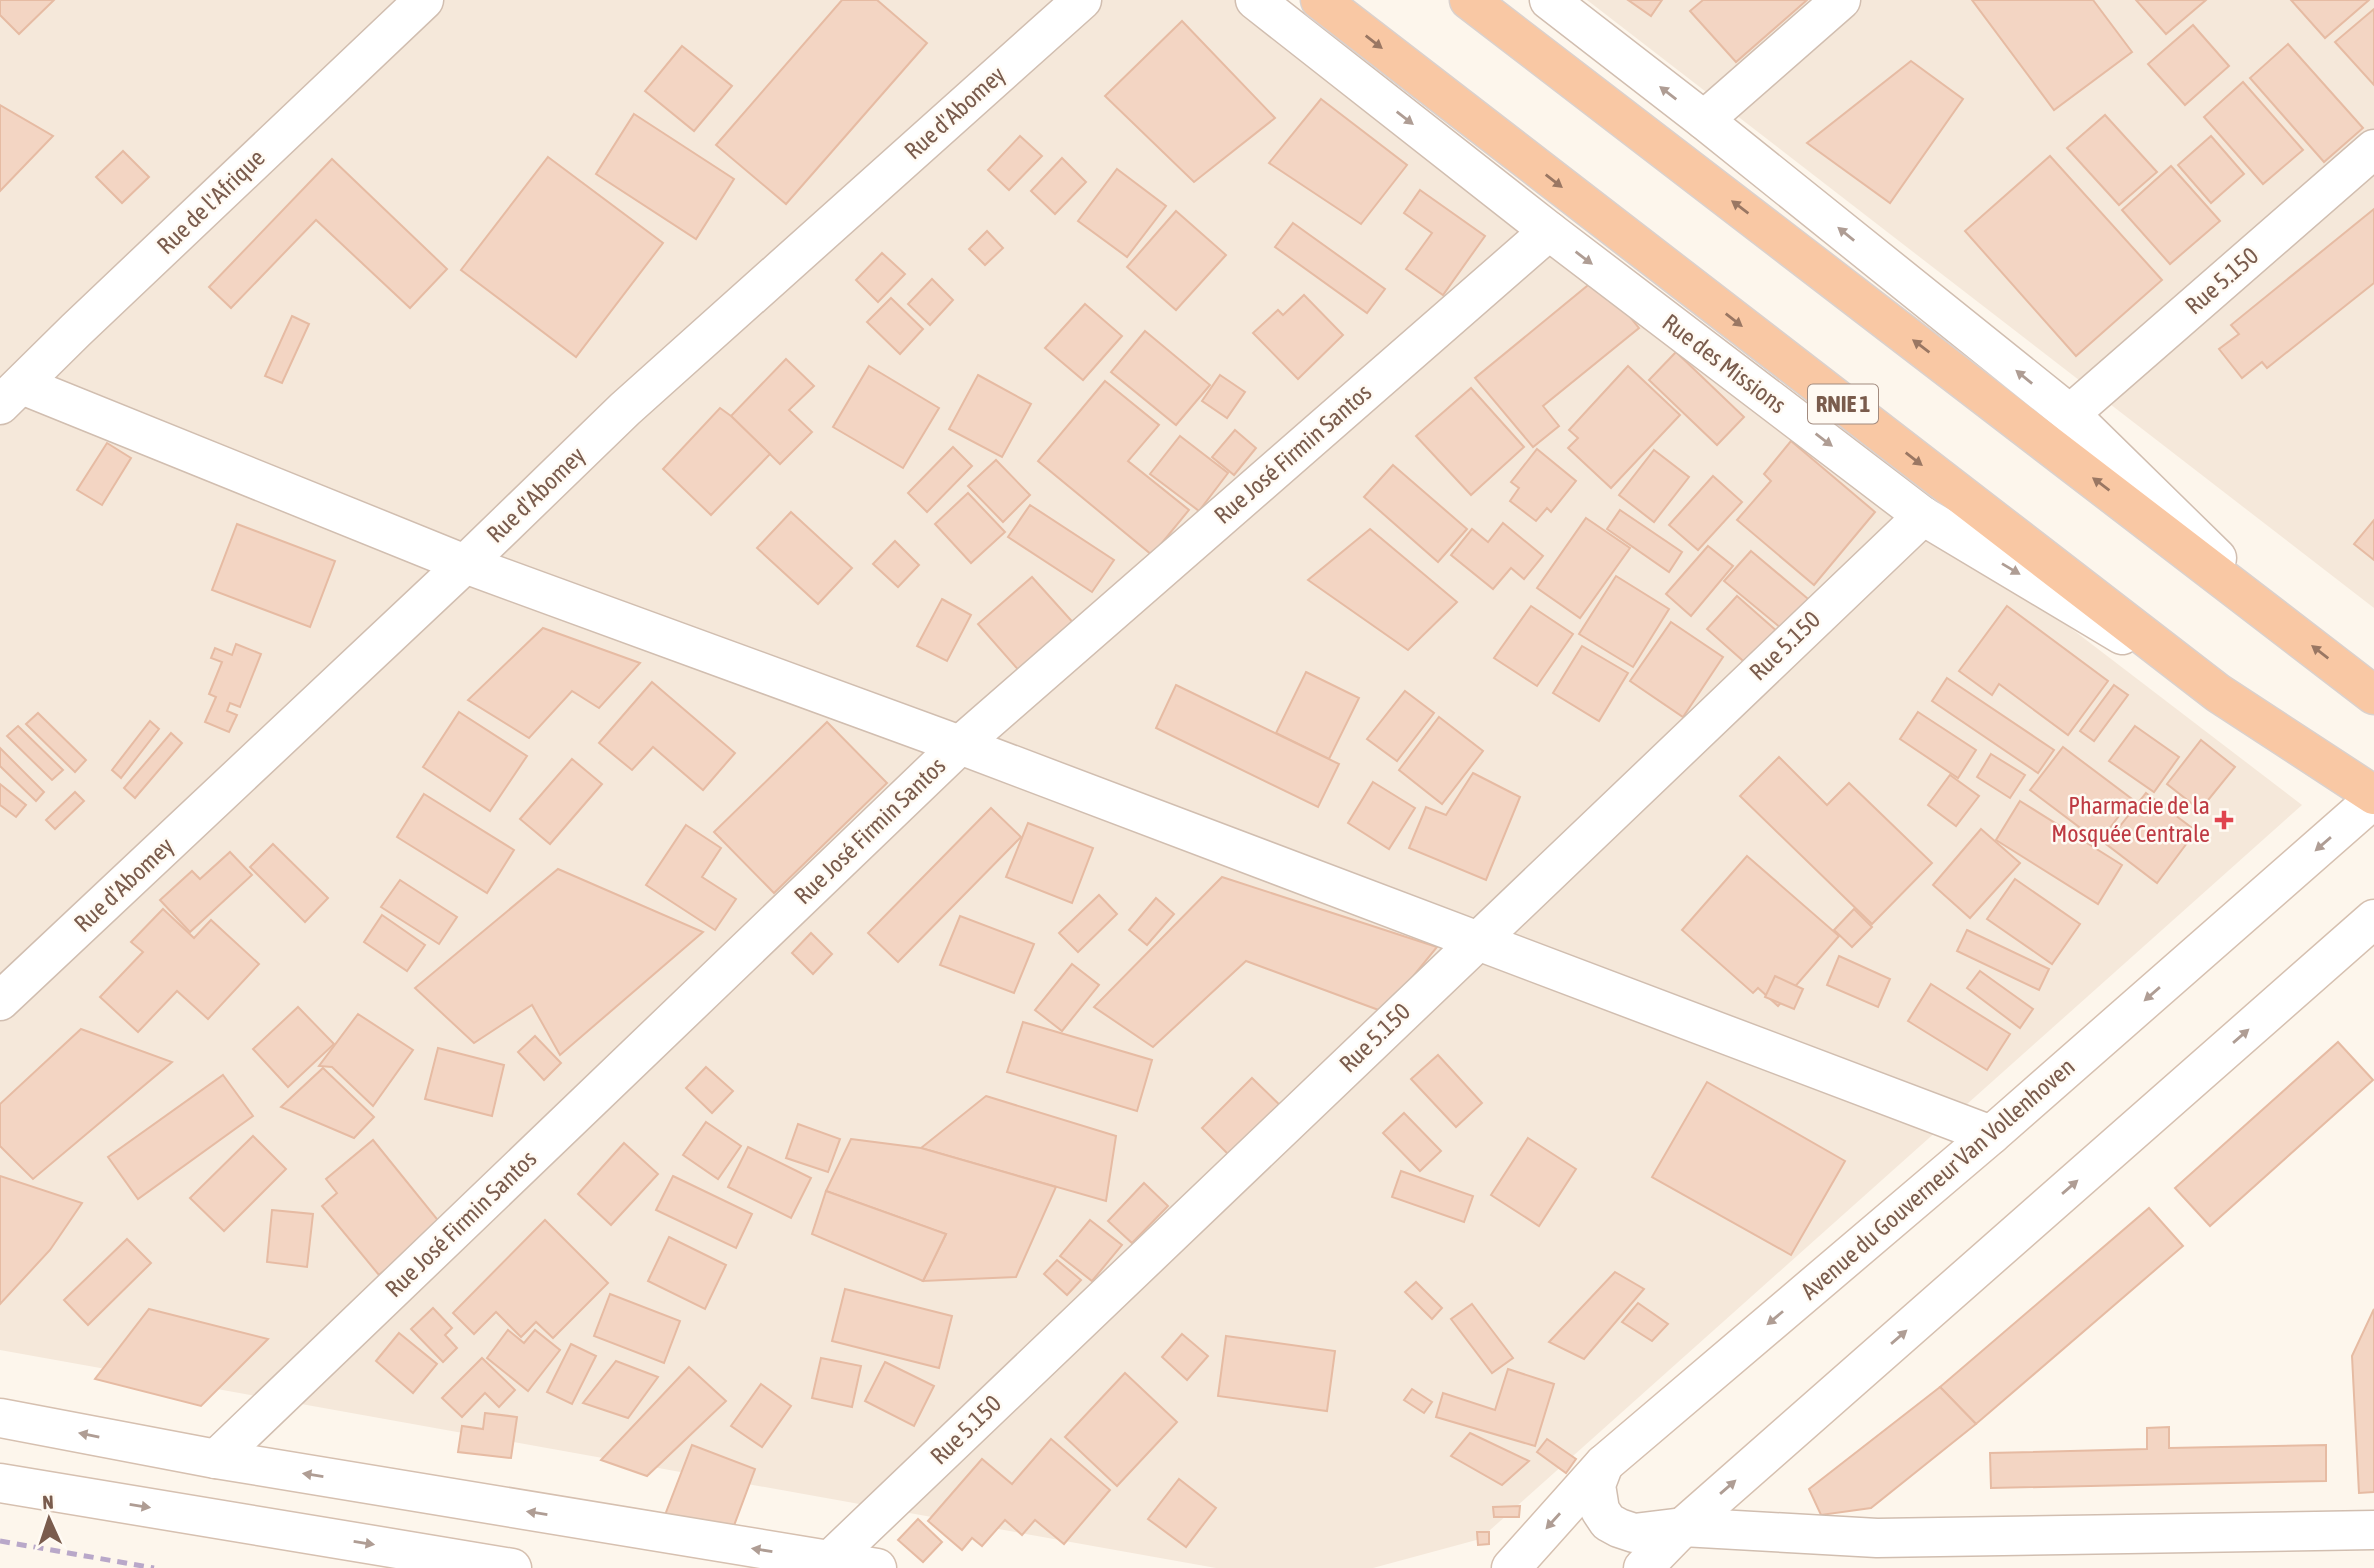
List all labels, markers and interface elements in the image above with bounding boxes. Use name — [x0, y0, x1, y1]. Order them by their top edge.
one-way arrow — [1364, 34, 1382, 49]
street label: Rue d'Abomey — [899, 61, 1010, 165]
one-way arrow — [1660, 85, 1678, 100]
one-way arrow — [1396, 110, 1414, 124]
street label: Rue de l'Afrique — [151, 144, 270, 259]
one-way arrow — [1544, 173, 1562, 188]
one-way arrow — [1731, 201, 1749, 215]
one-way arrow — [1838, 227, 1856, 242]
street label: Rue 5.150 — [2180, 242, 2263, 319]
one-way arrow — [1575, 250, 1593, 265]
street label: Rue des Missions — [1657, 309, 1791, 419]
one-way arrow — [1725, 312, 1743, 326]
one-way arrow — [1912, 338, 1930, 353]
one-way arrow — [2015, 369, 2033, 384]
street label: Rue José Firmin Santos — [1209, 378, 1377, 529]
road number: RNIE 1 — [1808, 384, 1878, 424]
one-way arrow — [1814, 433, 1832, 448]
street label: Rue d'Abomey — [481, 441, 590, 548]
one-way arrow — [1905, 451, 1923, 465]
one-way arrow — [2093, 476, 2111, 491]
one-way arrow — [2001, 563, 2020, 575]
street label: Rue 5.150 — [1744, 606, 1825, 686]
one-way arrow — [2312, 645, 2330, 660]
street label: Rue José Firmin Santos — [789, 752, 950, 909]
place label: Pharmacie de la Mosquée Centrale — [2051, 792, 2210, 847]
marker: Pharmacie de la Mosquée Centrale — [2216, 812, 2232, 828]
street label: Rue d'Abomey — [69, 832, 179, 937]
one-way arrow — [2314, 836, 2332, 852]
one-way arrow — [2143, 986, 2161, 1002]
street label: Rue 5.150 — [1334, 998, 1415, 1078]
one-way arrow — [2232, 1029, 2249, 1045]
street label: Avenue du Gouverneur Van Vollenhoven — [1796, 1053, 2080, 1305]
street label: Rue José Firmin Santos — [380, 1145, 541, 1302]
one-way arrow — [2061, 1179, 2078, 1195]
one-way arrow — [1767, 1311, 1785, 1326]
one-way arrow — [1890, 1329, 1908, 1345]
street label: Rue 5.150 — [925, 1390, 1006, 1470]
one-way arrow — [78, 1429, 100, 1440]
one-way arrow — [302, 1469, 324, 1480]
one-way arrow — [1719, 1479, 1737, 1495]
north arrow — [14, 1484, 84, 1554]
text: N — [42, 1491, 54, 1513]
one-way arrow — [129, 1501, 151, 1512]
one-way arrow — [526, 1507, 548, 1518]
one-way arrow — [1545, 1512, 1561, 1530]
one-way arrow — [353, 1538, 375, 1549]
one-way arrow — [750, 1544, 772, 1555]

